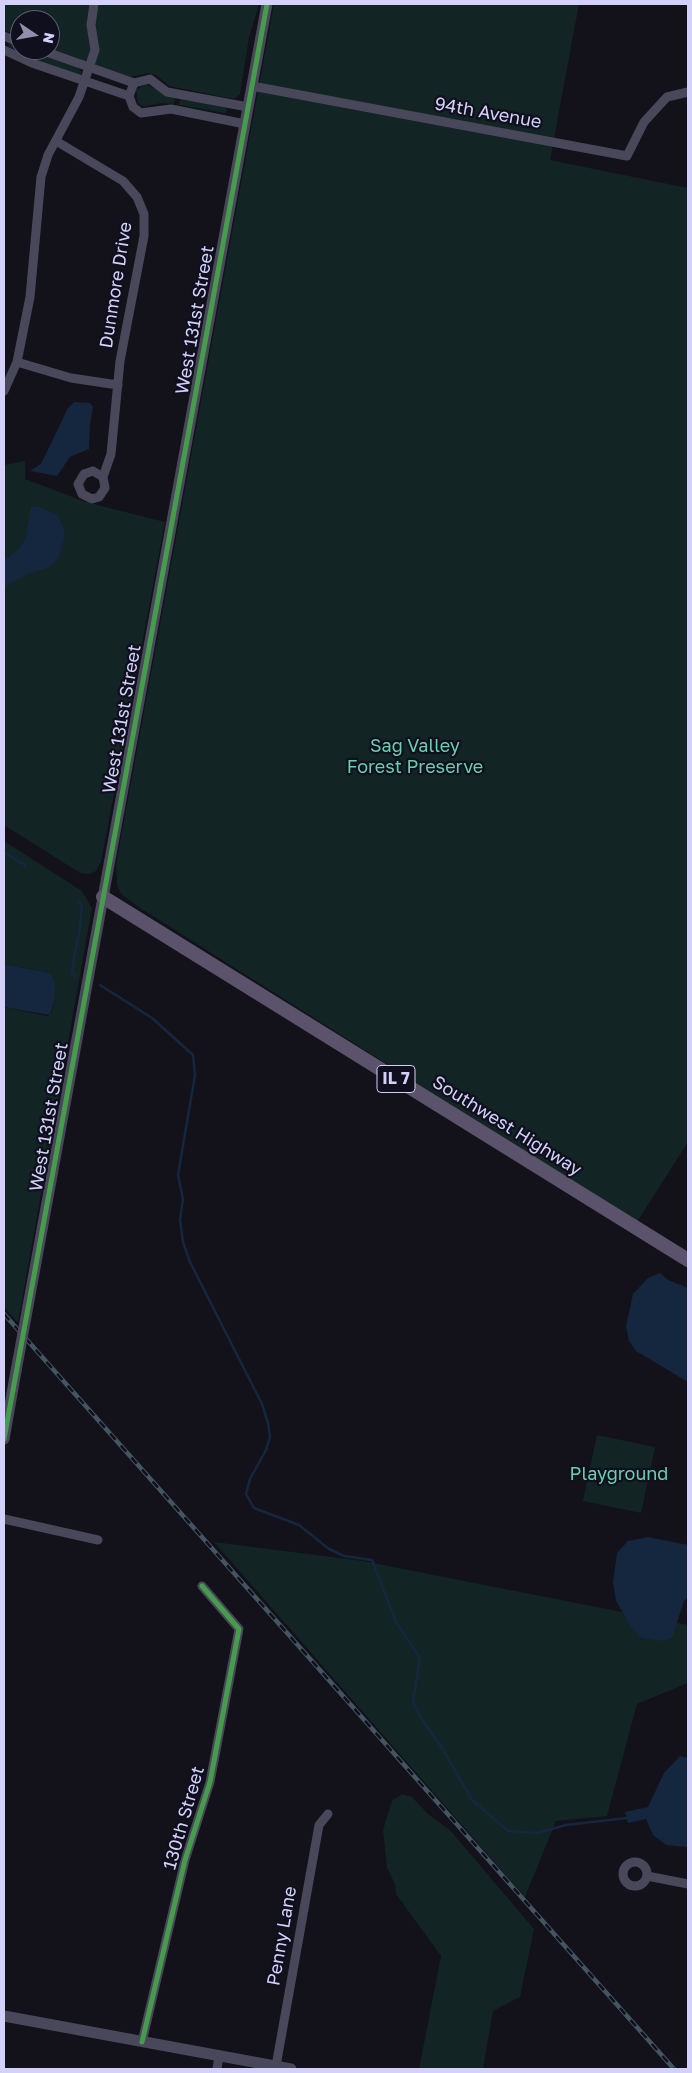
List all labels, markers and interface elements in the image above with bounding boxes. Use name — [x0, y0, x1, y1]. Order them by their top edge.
north arrow — [10, 10, 60, 60]
text: N — [40, 31, 59, 45]
street label: 94th Avenue — [433, 93, 543, 133]
street label: Dunmore Drive — [95, 220, 137, 350]
street label: West 131st Street — [171, 244, 219, 396]
street label: West 131st Street — [98, 643, 146, 795]
park label: Sag Valley Forest Preserve — [347, 735, 483, 778]
street label: West 131st Street — [25, 1041, 73, 1193]
road number: IL 7 — [377, 1066, 415, 1092]
street label: Southwest Highway — [428, 1071, 586, 1181]
park label: Playground — [570, 1463, 668, 1485]
street label: 130th Street — [159, 1764, 209, 1872]
street label: Penny Lane — [263, 1885, 301, 1987]

